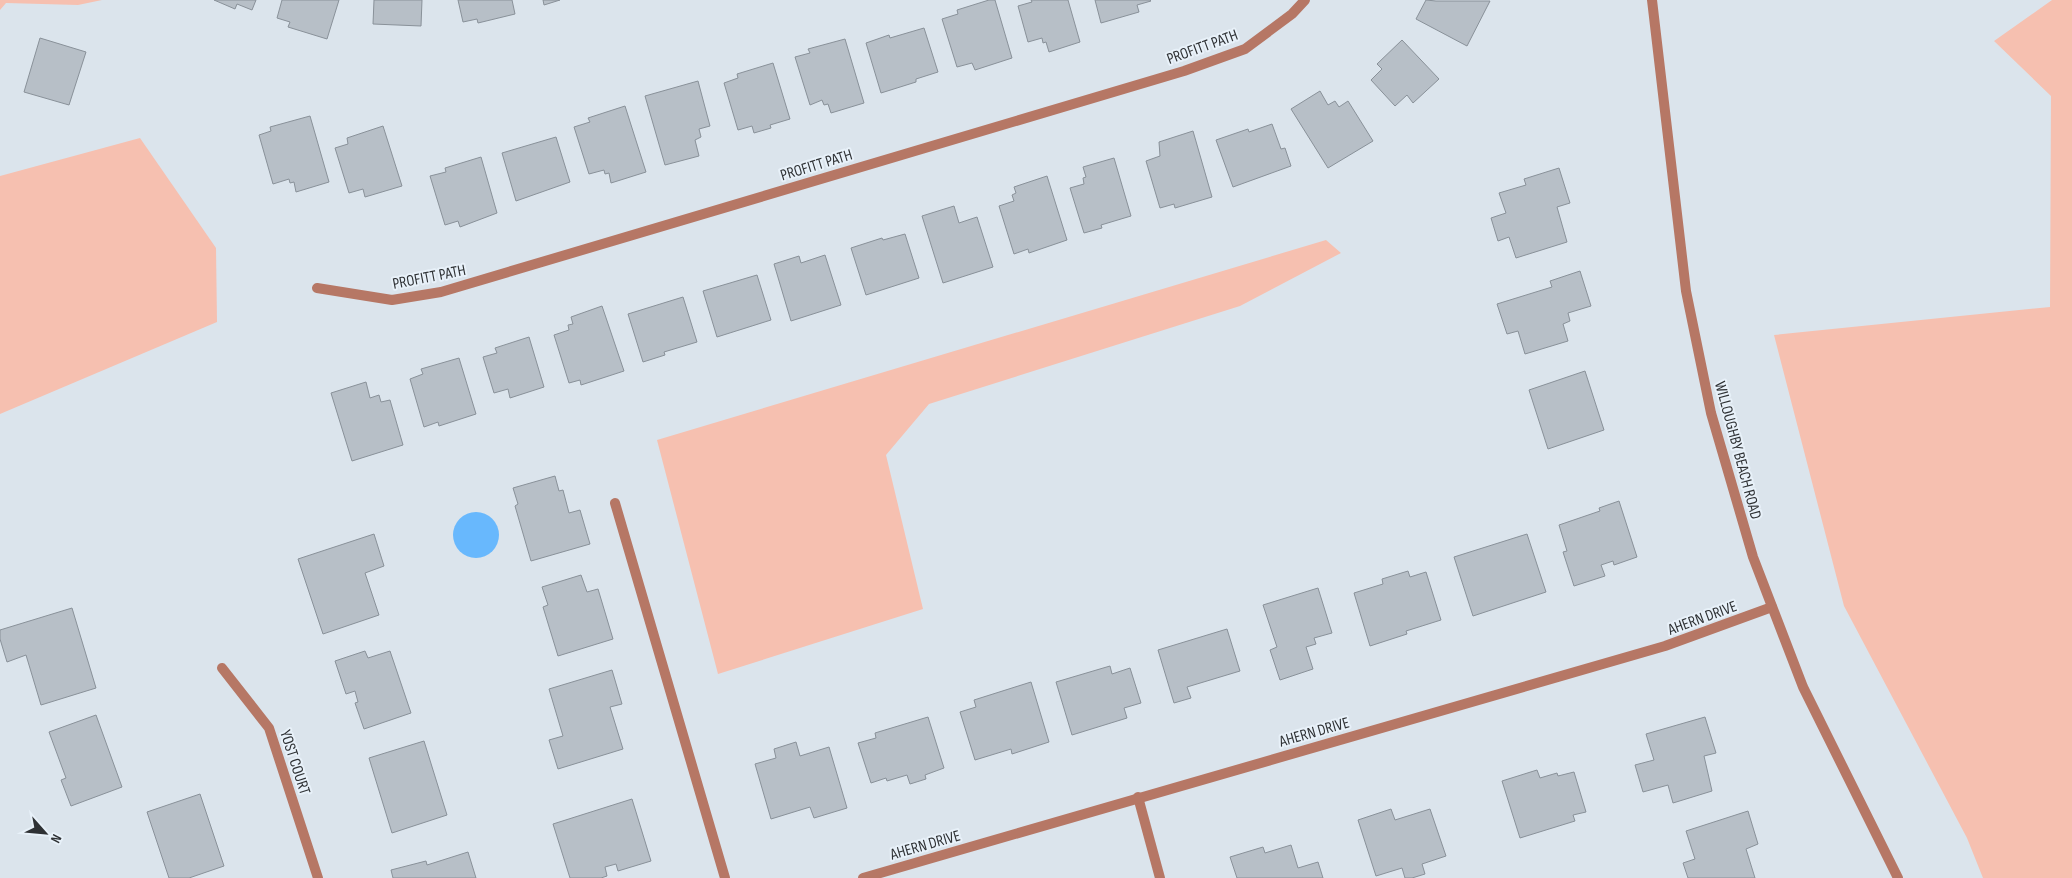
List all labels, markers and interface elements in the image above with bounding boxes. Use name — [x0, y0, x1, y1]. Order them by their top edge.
street label: PROFITT PATH — [1164, 26, 1241, 69]
street label: PROFITT PATH — [778, 145, 855, 185]
street label: PROFITT PATH — [391, 261, 468, 294]
street label: WILLOUGHBY BEACH ROAD — [1710, 379, 1765, 521]
street label: AHERN DRIVE — [1665, 597, 1740, 640]
street label: AHERN DRIVE — [1276, 713, 1352, 752]
street label: YOST COURT — [275, 728, 314, 798]
north arrow — [20, 808, 70, 858]
street label: AHERN DRIVE — [887, 826, 963, 865]
text: N — [47, 831, 65, 846]

